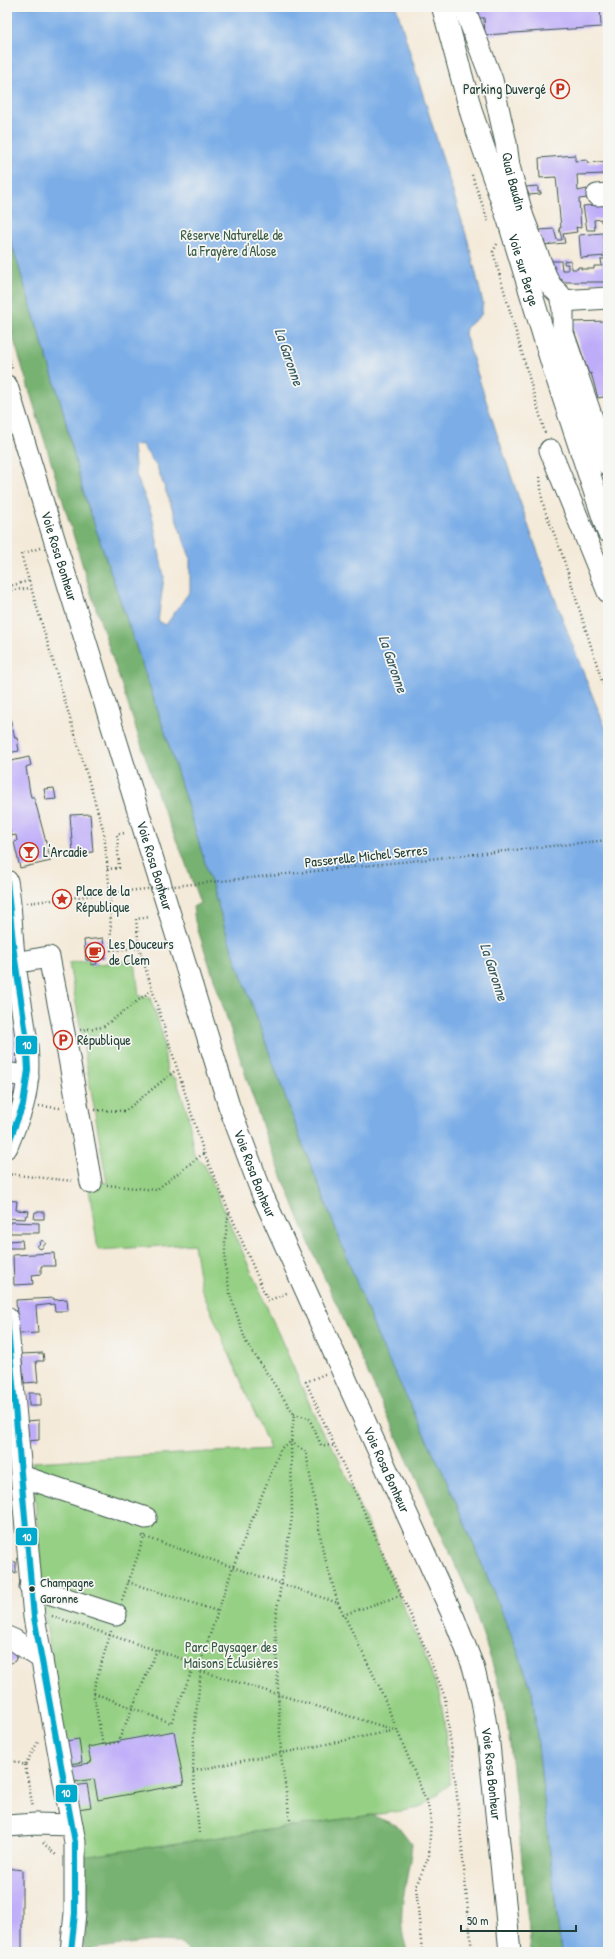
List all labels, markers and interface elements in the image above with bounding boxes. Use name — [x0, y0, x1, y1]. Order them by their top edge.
parking icon: Parking Duvergé — [549, 78, 571, 100]
place label: Parking Duvergé — [463, 79, 546, 99]
street label: Quai Baudin — [498, 151, 531, 213]
park label: Réserve Naturelle de la Frayère d'Alose — [181, 225, 284, 261]
street label: Voie sur Berge — [504, 231, 544, 309]
water label: La Garonne — [270, 325, 309, 389]
street label: Voie Rosa Bonheur — [37, 509, 83, 604]
water label: La Garonne — [374, 632, 413, 696]
street label: Voie Rosa Bonheur — [133, 818, 178, 913]
street label: Passerelle Michel Serres — [304, 840, 428, 871]
bar icon: L'Arcadie — [18, 841, 40, 863]
place label: L'Arcadie — [43, 842, 88, 861]
place label: Place de la République — [76, 881, 130, 917]
place icon: Place de la République — [51, 888, 73, 910]
place label: Les Douceurs de Clem — [109, 934, 174, 969]
water label: La Garonne — [475, 940, 514, 1004]
cafe icon: Les Douceurs de Clem — [84, 941, 106, 963]
parking icon: République — [52, 1029, 74, 1051]
place label: République — [77, 1030, 131, 1050]
line badge: 10 — [15, 1035, 38, 1055]
text: 10 — [23, 1038, 32, 1052]
street label: Voie Rosa Bonheur — [230, 1127, 282, 1221]
street label: Voie Rosa Bonheur — [359, 1423, 415, 1516]
line badge: 10 — [15, 1527, 38, 1546]
text: 10 — [23, 1530, 32, 1544]
place label: Champagne Garonne — [40, 1573, 94, 1607]
marker: Champagne Garonne — [27, 1584, 37, 1594]
park label: Parc Paysager des Maisons Éclusières — [184, 1637, 278, 1672]
street label: Voie Rosa Bonheur — [477, 1726, 507, 1822]
line badge: 10 — [55, 1784, 78, 1803]
text: 10 — [62, 1786, 71, 1800]
scale bar — [461, 1907, 576, 1933]
text: 50 m — [467, 1912, 488, 1929]

